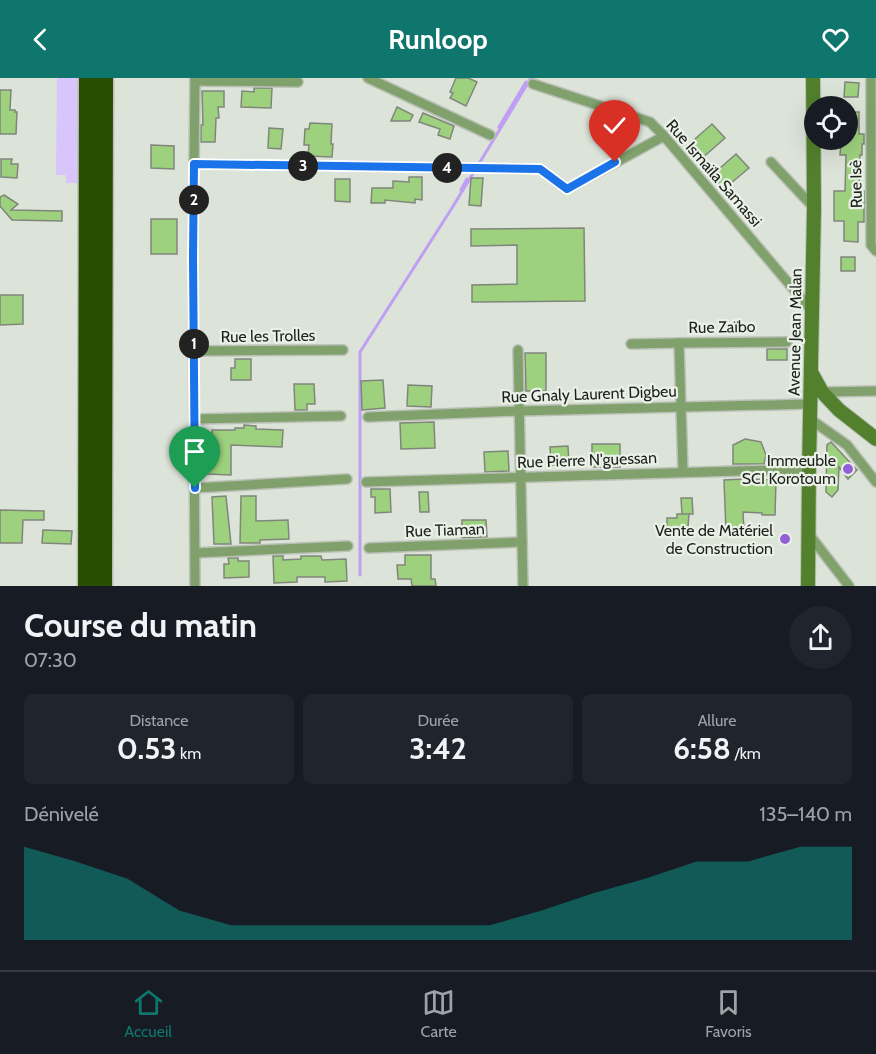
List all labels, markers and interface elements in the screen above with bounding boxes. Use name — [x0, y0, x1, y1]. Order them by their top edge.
icon: back — [24, 23, 57, 56]
text: Runloop — [388, 23, 488, 56]
icon: heart — [819, 23, 852, 56]
map controls — [804, 96, 858, 150]
button: locate — [804, 96, 858, 150]
pin — [589, 100, 640, 162]
icon: check — [598, 109, 631, 142]
street label: Rue Ismaïla Samassi — [662, 116, 766, 230]
pin: 3 — [288, 151, 318, 181]
pin: 4 — [432, 153, 462, 183]
text: 3 — [299, 156, 307, 175]
text: 4 — [442, 158, 452, 177]
street label: Rue Isè — [846, 160, 866, 208]
pin: 2 — [179, 185, 209, 215]
text: 2 — [190, 190, 198, 209]
street label: Avenue Jean Malan — [784, 268, 806, 396]
street label: Rue Zaïbo — [688, 317, 756, 337]
street label: Rue les Trolles — [220, 326, 316, 346]
pin: 1 — [179, 329, 209, 359]
text: 1 — [191, 334, 197, 353]
street label: Rue Gnaly Laurent Digbeu — [501, 381, 677, 407]
pin — [169, 426, 220, 488]
icon: arrive — [178, 435, 211, 468]
street label: Rue Pierre N'guessan — [517, 448, 657, 472]
place label: Immeuble SCI Korotoum — [742, 451, 836, 488]
marker: Immeuble SCI Korotoum — [841, 462, 855, 476]
street label: Rue Tiaman — [405, 519, 485, 541]
place label: Vente de Matériel de Construction — [655, 521, 773, 558]
marker: Vente de Matériel de Construction — [778, 532, 792, 546]
text: Course du matin — [24, 605, 257, 645]
button: share — [789, 606, 852, 669]
text: 07:30 — [24, 648, 77, 672]
text: Distance — [130, 711, 188, 730]
text: Durée — [417, 711, 459, 730]
text: Allure — [698, 711, 736, 730]
text: 0.53 — [117, 730, 176, 767]
text: 3:42 — [409, 730, 467, 767]
text: 6:58 — [673, 730, 731, 767]
text: km — [176, 744, 201, 763]
text: /km — [731, 744, 761, 763]
text: Dénivelé — [24, 802, 99, 826]
text: 135–140 m — [759, 802, 852, 826]
tab: Accueil — [124, 986, 172, 1041]
tab: Carte — [421, 986, 457, 1041]
tab: Favoris — [705, 986, 752, 1041]

